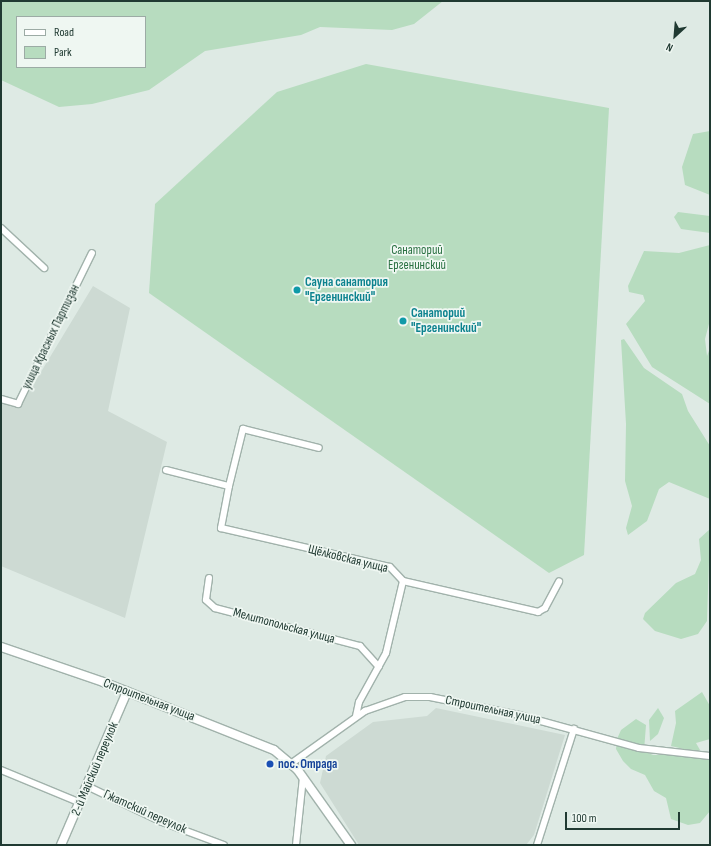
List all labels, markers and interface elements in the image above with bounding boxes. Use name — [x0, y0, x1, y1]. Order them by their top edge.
legend — [16, 16, 146, 68]
north arrow — [655, 16, 695, 56]
text: Road — [54, 25, 74, 40]
text: N — [664, 40, 675, 54]
text: Park — [54, 45, 72, 60]
park label: Санаторий Ергенинский — [388, 243, 446, 274]
place label: Сауна санатория "Ергенинский" — [305, 275, 388, 306]
street label: улица Красных Партизан — [19, 282, 83, 392]
marker: Сауна санатория "Ергенинский" — [292, 285, 302, 295]
place label: Санаторий "Ергенинский" — [411, 306, 481, 337]
marker: Санаторий "Ергенинский" — [398, 316, 408, 326]
street label: Щёлковская улица — [306, 542, 390, 576]
street label: Мелитопольская улица — [231, 605, 337, 647]
street label: Строительная улица — [101, 675, 197, 725]
street label: Строительная улица — [444, 692, 542, 728]
street label: 2-й Майский переулок — [68, 720, 122, 818]
place label: пос. Отрада — [278, 756, 337, 772]
marker: пос. Отрада — [265, 759, 275, 769]
street label: Гжатский переулок — [101, 787, 189, 837]
scale bar — [567, 804, 682, 830]
text: 100 m — [572, 811, 597, 826]

